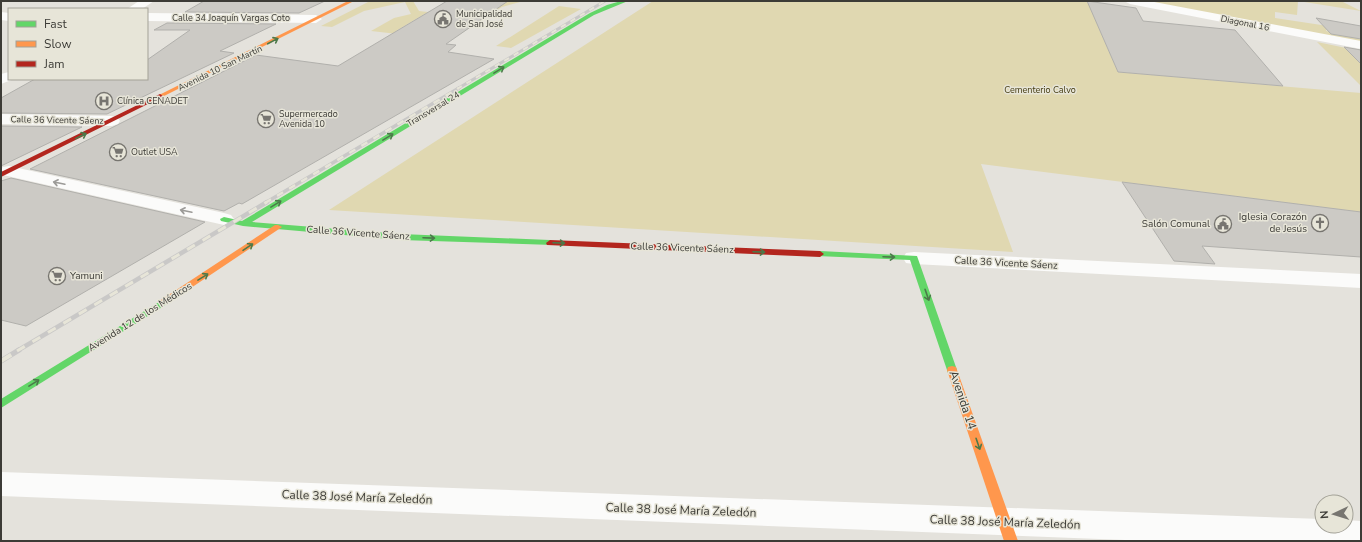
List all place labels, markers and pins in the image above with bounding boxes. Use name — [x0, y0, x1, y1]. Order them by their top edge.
place label: Municipalidad de San José — [456, 8, 512, 30]
public building icon: Municipalidad de San José — [433, 9, 453, 29]
hospital icon: Clínica CENADET — [94, 91, 114, 111]
place label: Clínica CENADET — [117, 95, 189, 107]
place label: Supermercado Avenida 10 — [279, 108, 338, 130]
supermarket icon: Supermercado Avenida 10 — [256, 109, 276, 129]
supermarket icon: Outlet USA — [108, 142, 128, 162]
place label: Outlet USA — [131, 146, 178, 158]
place label: Iglesia Corazón de Jesús — [1239, 210, 1307, 236]
church icon: Iglesia Corazón de Jesús — [1310, 213, 1330, 233]
public building icon: Salón Comunal — [1213, 214, 1233, 234]
place label: Salón Comunal — [1142, 217, 1210, 231]
supermarket icon: Yamuni — [47, 266, 67, 286]
place label: Yamuni — [69, 269, 103, 283]

